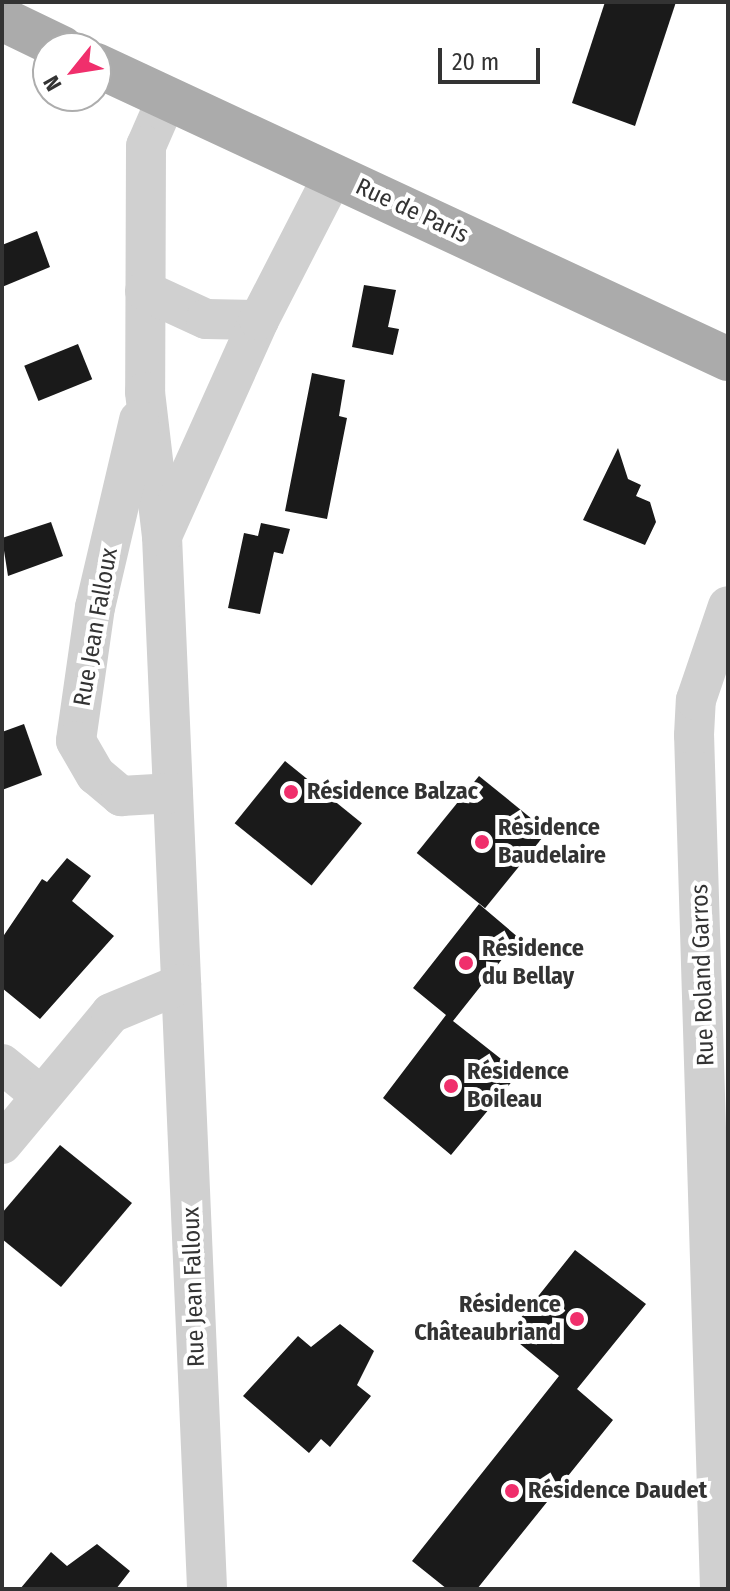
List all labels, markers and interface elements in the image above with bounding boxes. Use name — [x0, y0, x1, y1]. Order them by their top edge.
north arrow — [32, 32, 112, 112]
scale bar — [442, 32, 544, 82]
text: 20 m — [452, 48, 499, 76]
text: N — [38, 71, 68, 96]
street label: Rue de Paris — [351, 172, 473, 250]
street label: Rue Jean Falloux — [68, 546, 124, 708]
place label: Résidence Balzac — [307, 778, 478, 806]
marker: Résidence Balzac — [282, 783, 300, 801]
place label: Résidence Baudelaire — [498, 814, 606, 870]
marker: Résidence Baudelaire — [473, 833, 491, 851]
street label: Rue Roland Garros — [685, 884, 721, 1066]
place label: Résidence du Bellay — [482, 935, 584, 991]
marker: Résidence du Bellay — [457, 954, 475, 972]
place label: Résidence Boileau — [467, 1058, 569, 1114]
marker: Résidence Boileau — [442, 1077, 460, 1095]
street label: Rue Jean Falloux — [177, 1206, 211, 1368]
place label: Résidence Châteaubriand — [414, 1291, 561, 1347]
marker: Résidence Châteaubriand — [568, 1310, 586, 1328]
place label: Résidence Daudet — [528, 1477, 707, 1505]
marker: Résidence Daudet — [503, 1482, 521, 1500]

